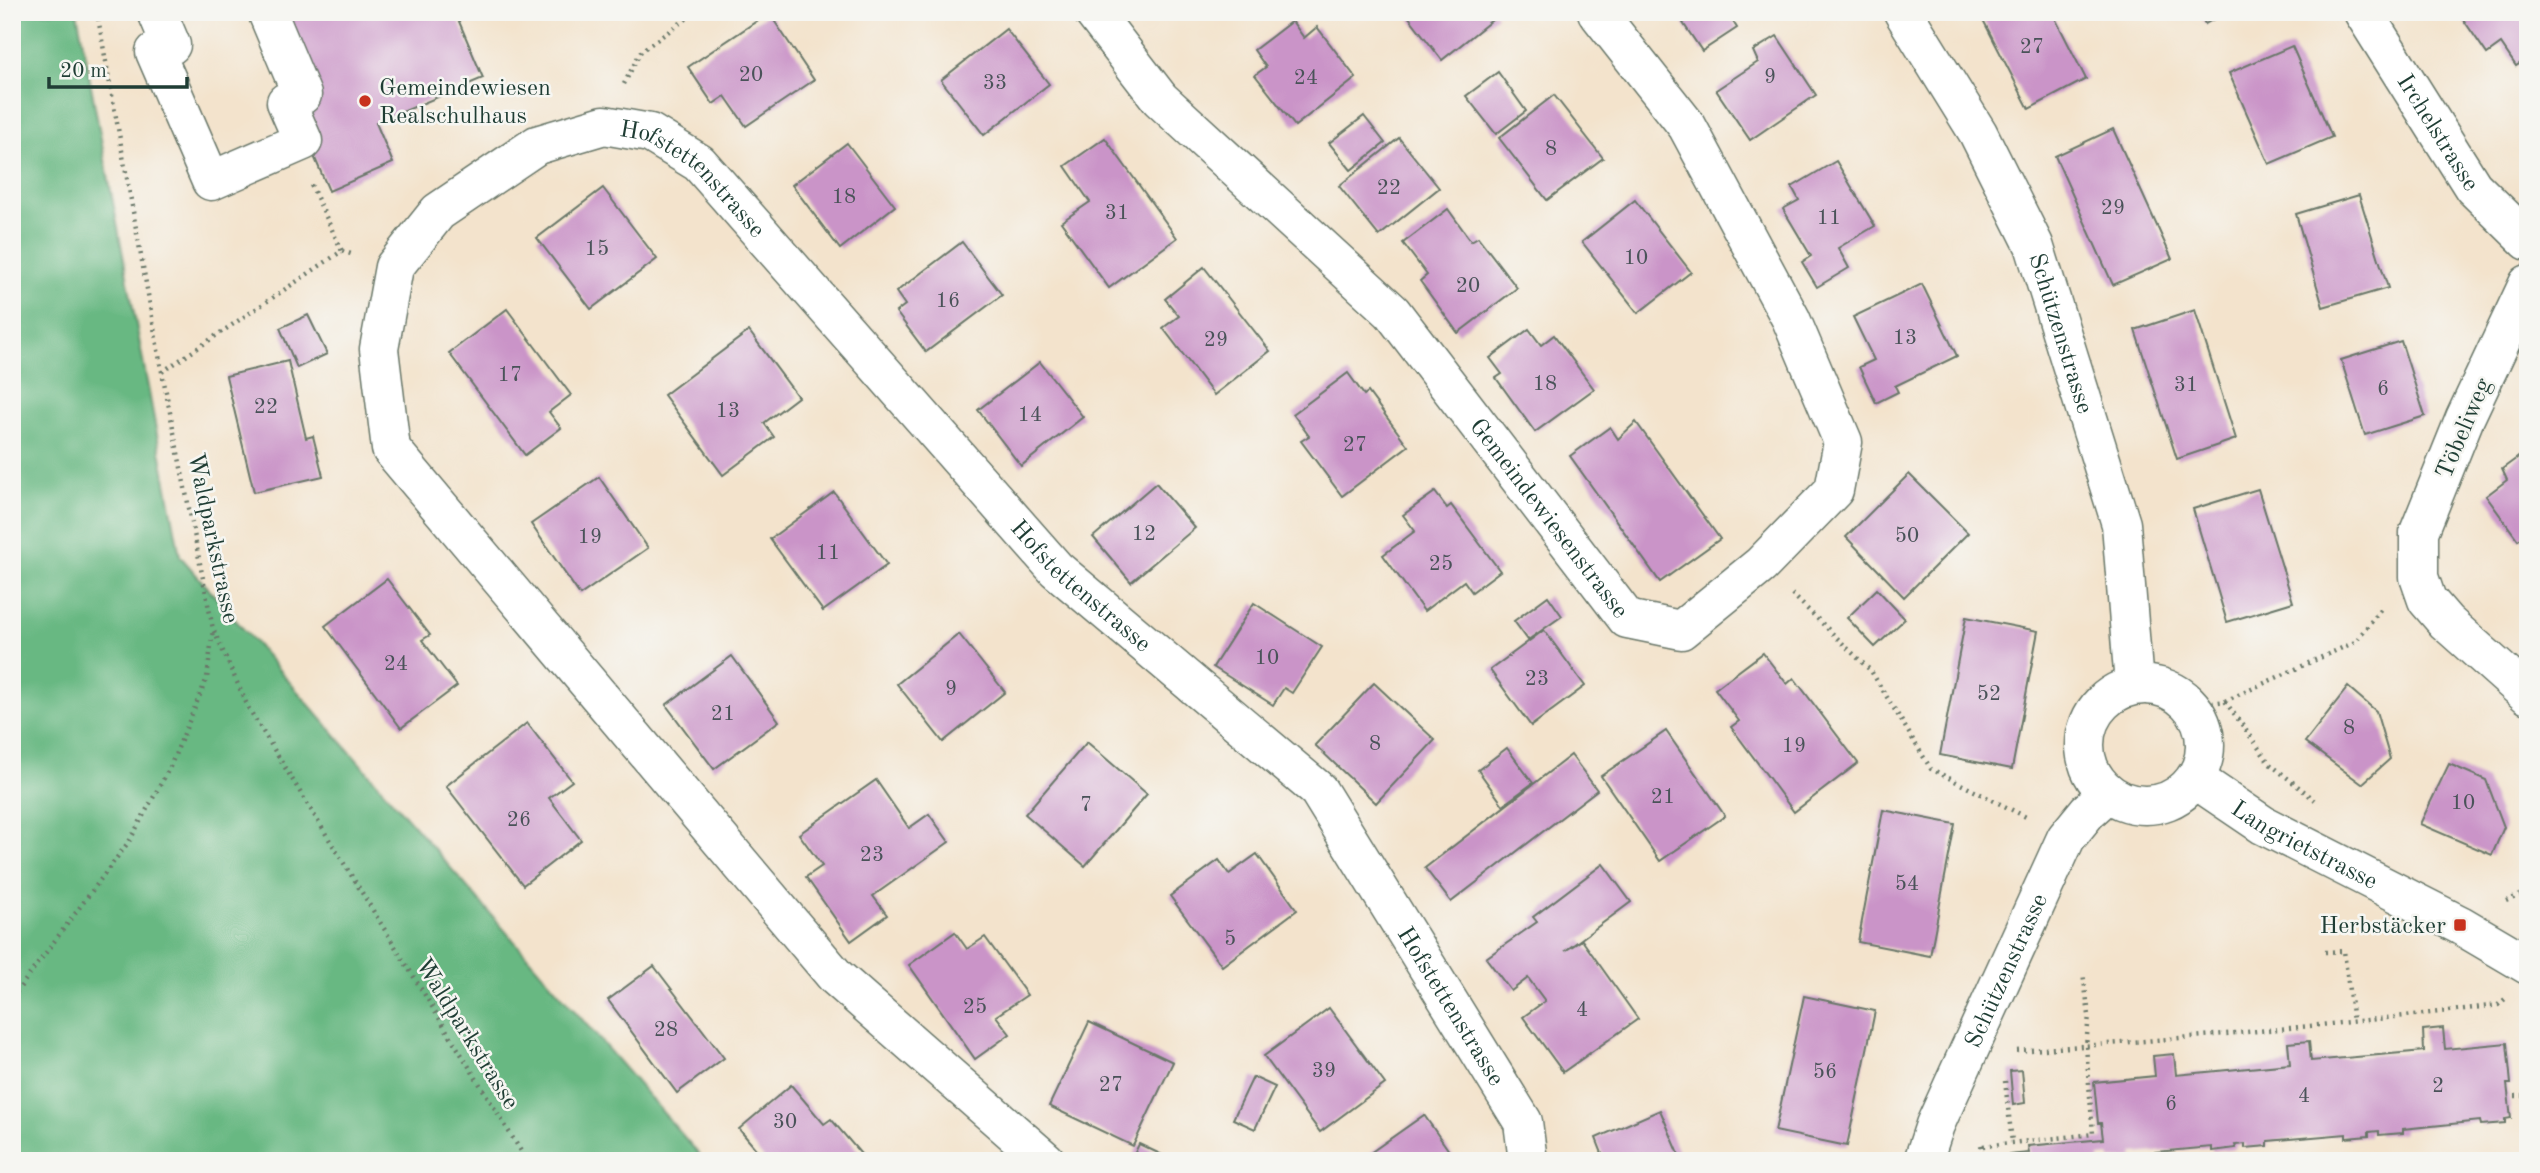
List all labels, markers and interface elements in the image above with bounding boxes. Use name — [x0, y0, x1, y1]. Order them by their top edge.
house number: 27 — [2020, 37, 2044, 58]
scale bar — [49, 46, 187, 90]
text: 20 m — [60, 61, 107, 82]
house number: 20 — [739, 65, 763, 86]
house number: 9 — [1764, 67, 1776, 88]
house number: 24 — [1294, 68, 1318, 89]
street label: Irchelstrasse — [2391, 71, 2482, 196]
house number: 33 — [983, 73, 1007, 94]
place label: Gemeindewiesen Realschulhaus — [379, 77, 551, 129]
marker: Gemeindewiesen Realschulhaus — [357, 93, 373, 109]
street label: Hofstettenstrasse — [618, 118, 769, 243]
house number: 8 — [1545, 139, 1557, 160]
house number: 22 — [1377, 178, 1401, 199]
house number: 18 — [832, 187, 856, 208]
house number: 29 — [2101, 198, 2125, 219]
house number: 31 — [1105, 203, 1129, 224]
house number: 11 — [1817, 208, 1841, 229]
house number: 15 — [585, 239, 609, 260]
house number: 10 — [1624, 248, 1648, 269]
street label: Schützenstrasse — [2023, 251, 2096, 417]
house number: 20 — [1456, 276, 1480, 297]
house number: 16 — [936, 291, 960, 312]
house number: 13 — [1893, 328, 1917, 349]
house number: 29 — [1204, 330, 1228, 351]
house number: 17 — [498, 365, 522, 386]
house number: 18 — [1533, 374, 1557, 395]
house number: 31 — [2174, 375, 2198, 396]
street label: Töbeliweg — [2433, 375, 2497, 483]
house number: 6 — [2377, 379, 2389, 400]
house number: 22 — [254, 397, 278, 418]
house number: 13 — [716, 401, 740, 422]
house number: 14 — [1018, 405, 1042, 426]
street label: Gemeindewiesenstrasse — [1464, 415, 1632, 623]
house number: 27 — [1343, 435, 1367, 456]
street label: Waldparkstrasse — [182, 451, 242, 626]
street label: Hofstettenstrasse — [1005, 516, 1155, 657]
house number: 12 — [1132, 524, 1156, 545]
house number: 50 — [1895, 526, 1919, 547]
house number: 19 — [578, 527, 602, 548]
house number: 11 — [816, 543, 840, 564]
house number: 25 — [1429, 554, 1453, 575]
house number: 10 — [1255, 648, 1279, 669]
house number: 24 — [384, 654, 408, 675]
house number: 23 — [1525, 669, 1549, 690]
house number: 9 — [945, 679, 957, 700]
house number: 52 — [1977, 684, 2001, 705]
house number: 21 — [711, 704, 735, 725]
house number: 8 — [2343, 718, 2355, 739]
house number: 8 — [1369, 734, 1381, 755]
house number: 19 — [1782, 736, 1806, 757]
house number: 21 — [1651, 787, 1675, 808]
house number: 10 — [2451, 793, 2475, 814]
house number: 7 — [1080, 795, 1092, 816]
street label: Langrietstrasse — [2226, 797, 2381, 895]
house number: 26 — [507, 810, 531, 831]
house number: 23 — [860, 845, 884, 866]
house number: 54 — [1895, 874, 1919, 895]
street label: Schützenstrasse — [1962, 890, 2053, 1052]
place label: Herbstäcker — [2319, 915, 2446, 939]
marker: Herbstäcker — [2452, 917, 2468, 933]
street label: Hofstettenstrasse — [1392, 923, 1508, 1091]
house number: 5 — [1224, 929, 1236, 950]
street label: Waldparkstrasse — [410, 954, 522, 1114]
house number: 25 — [963, 997, 987, 1018]
house number: 4 — [1576, 1000, 1588, 1021]
house number: 28 — [654, 1020, 678, 1041]
house number: 39 — [1312, 1061, 1336, 1082]
house number: 56 — [1813, 1062, 1837, 1083]
house number: 27 — [1099, 1075, 1123, 1096]
house number: 2 — [2432, 1076, 2444, 1097]
house number: 4 — [2298, 1086, 2310, 1107]
house number: 6 — [2165, 1094, 2177, 1115]
house number: 30 — [773, 1112, 797, 1133]

